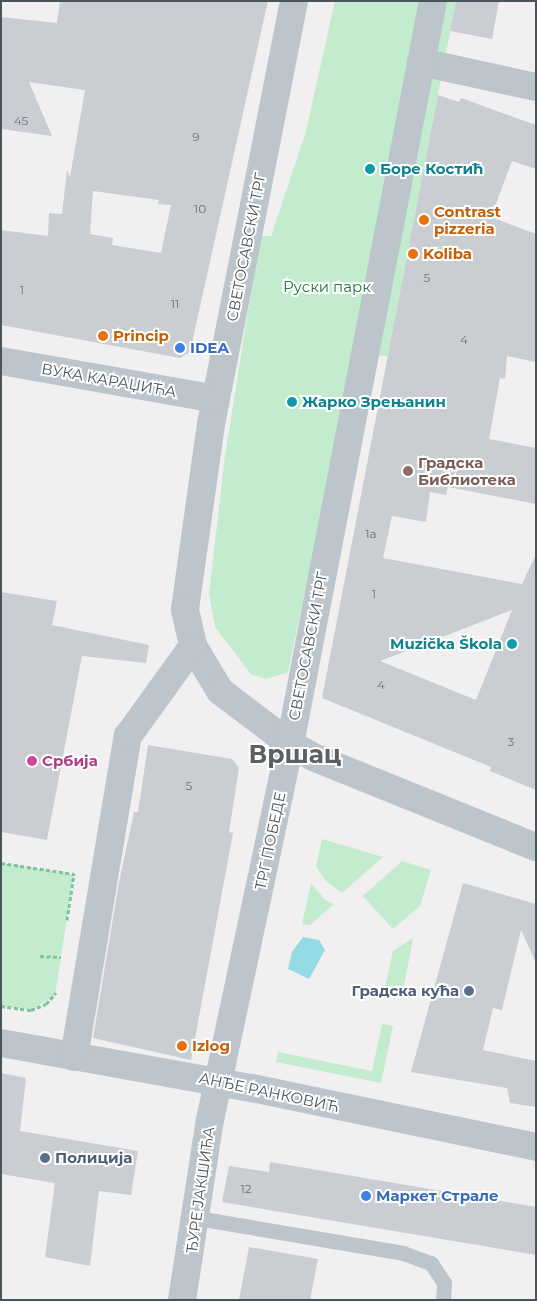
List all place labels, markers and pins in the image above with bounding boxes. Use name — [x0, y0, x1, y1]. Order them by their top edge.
place label: Боре Костић — [380, 160, 483, 178]
marker: Боре Костић — [364, 163, 376, 175]
place label: Contrast pizzeria — [434, 202, 501, 237]
marker: Contrast pizzeria — [418, 214, 430, 226]
place label: Koliba — [423, 245, 472, 263]
marker: Koliba — [407, 248, 419, 260]
place label: Princip — [113, 327, 169, 345]
marker: Princip — [97, 330, 109, 342]
place label: IDEA — [190, 339, 229, 357]
marker: IDEA — [174, 342, 186, 354]
place label: Жарко Зрењанин — [302, 393, 446, 411]
marker: Жарко Зрењанин — [286, 396, 298, 408]
place label: Градска Библиотека — [418, 453, 516, 488]
marker: Градска Библиотека — [402, 465, 414, 477]
place label: Muzička Škola — [390, 635, 502, 653]
marker: Muzička Škola — [506, 638, 518, 650]
place label: Србија — [42, 752, 98, 770]
marker: Србија — [26, 755, 38, 767]
place label: Градска кућа — [352, 982, 459, 1000]
marker: Градска кућа — [463, 985, 475, 997]
place label: Izlog — [192, 1037, 230, 1055]
marker: Izlog — [176, 1040, 188, 1052]
place label: Полицијa — [55, 1149, 133, 1167]
marker: Полицијa — [39, 1152, 51, 1164]
place label: Маркет Страле — [376, 1187, 499, 1205]
marker: Маркет Страле — [360, 1190, 372, 1202]

